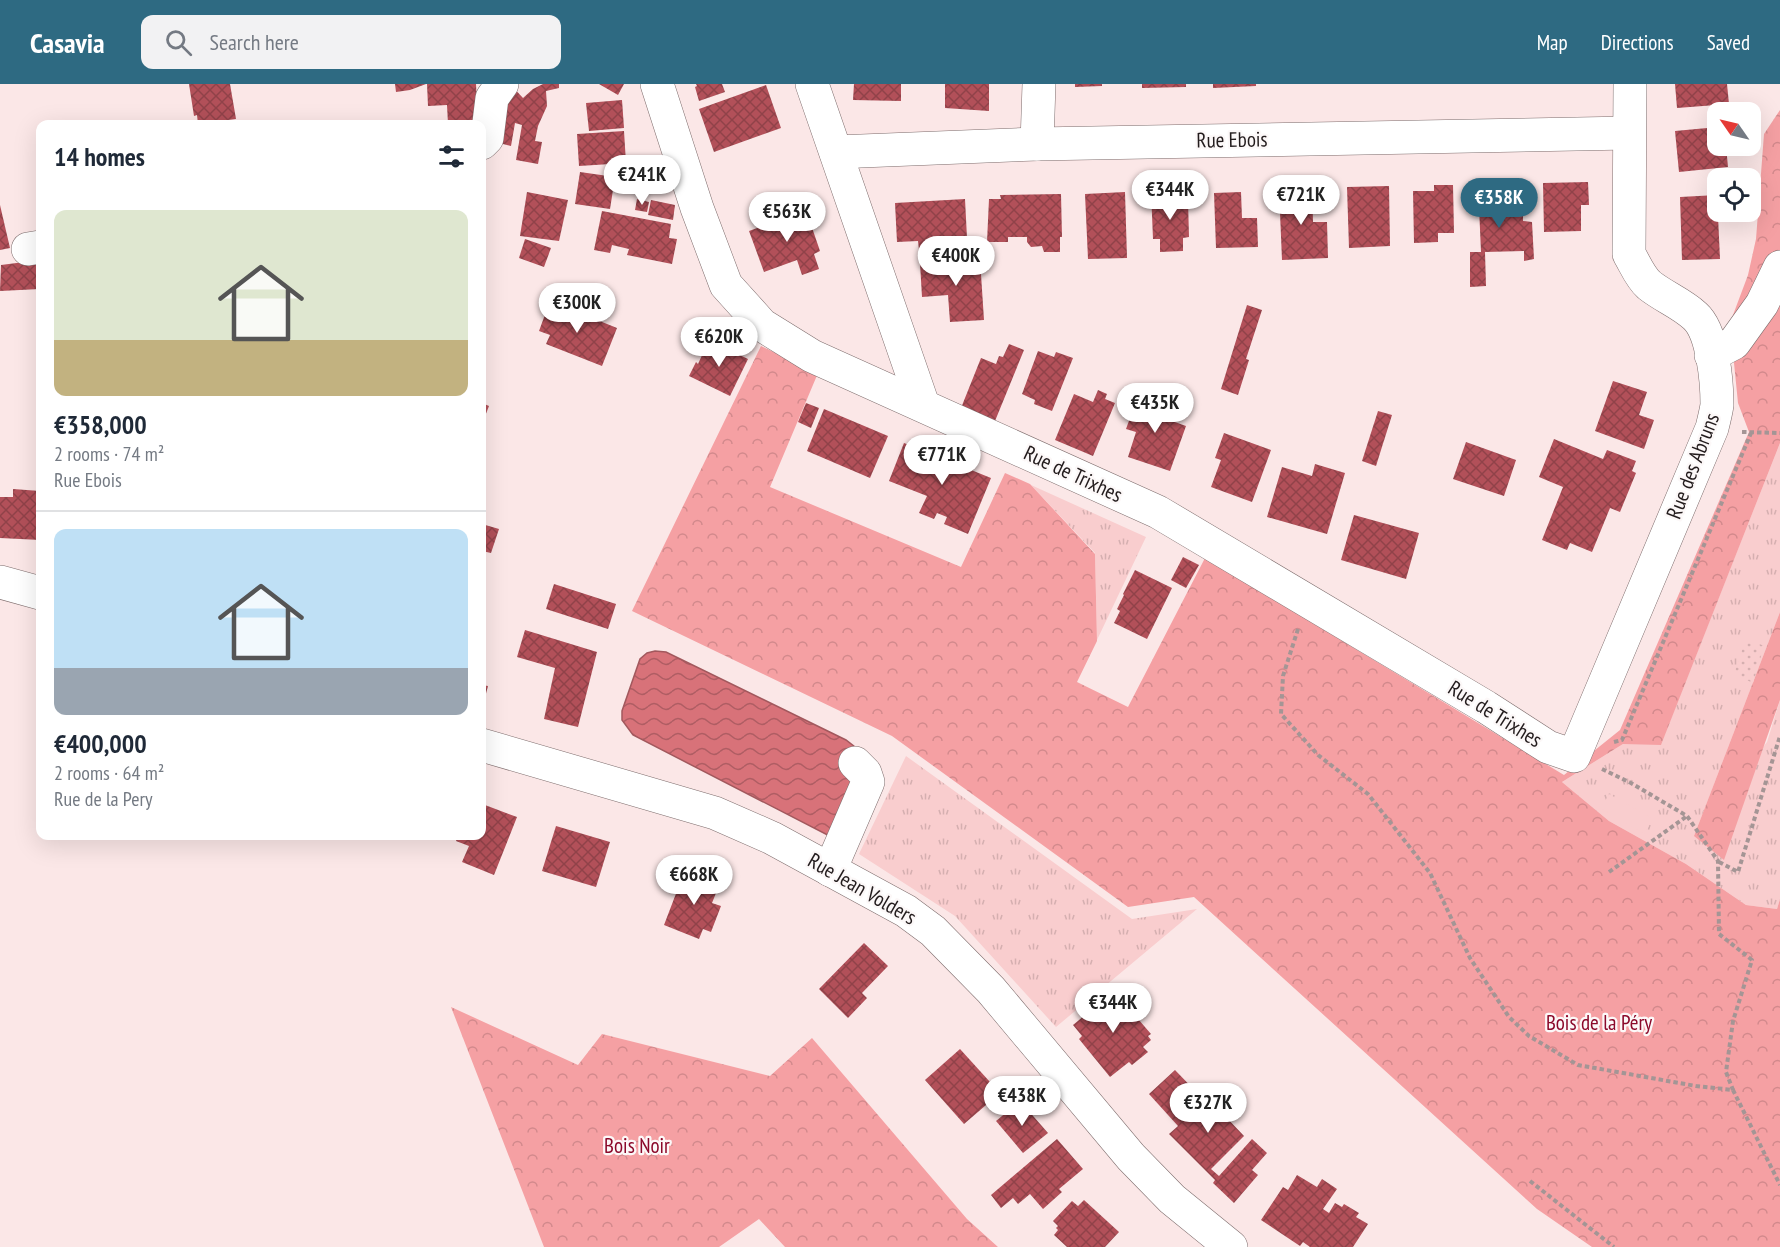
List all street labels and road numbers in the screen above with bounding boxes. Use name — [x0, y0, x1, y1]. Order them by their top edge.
street label: Rue Ebois — [1196, 125, 1268, 154]
street label: Rue des Abruns — [1660, 409, 1725, 523]
street label: Rue de Trixhes — [1020, 439, 1127, 508]
street label: Rue de Trixhes — [1443, 674, 1547, 753]
street label: Rue Jean Volders — [803, 847, 921, 930]

